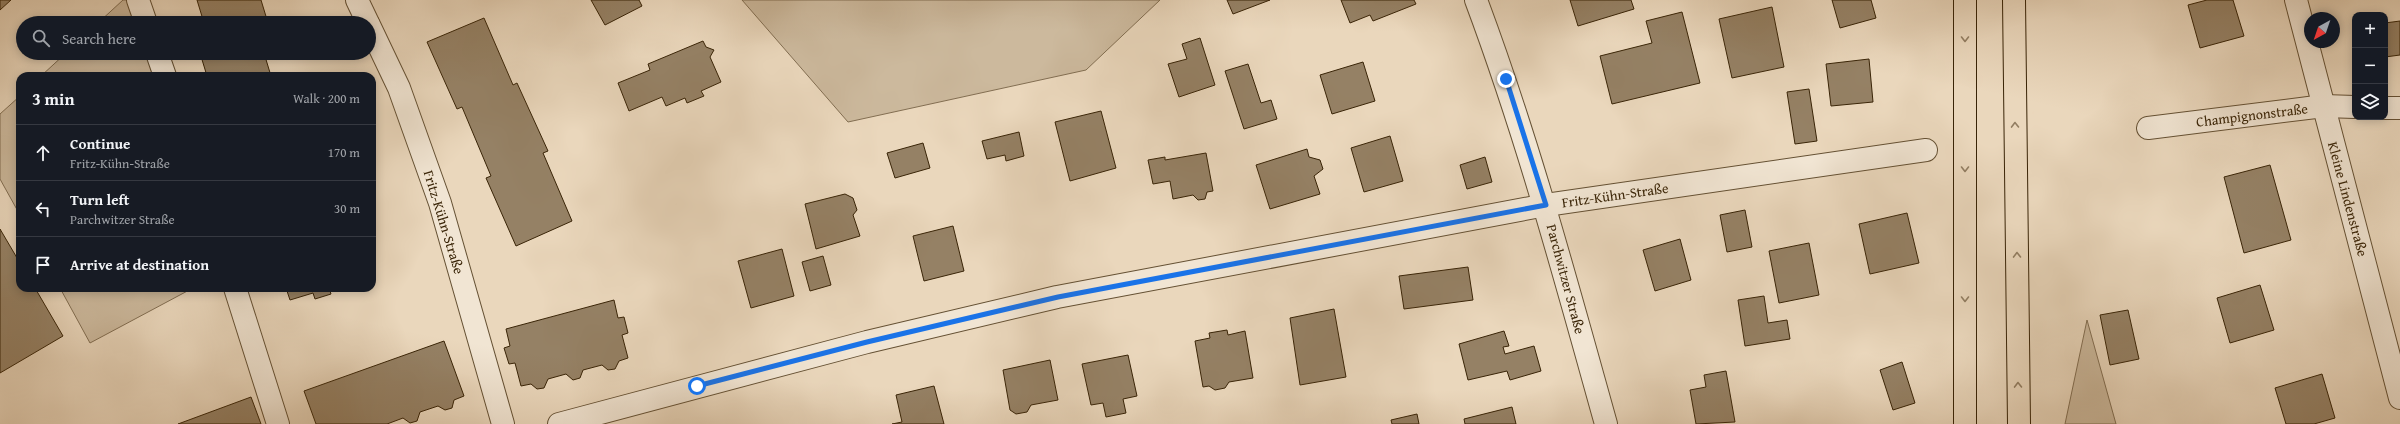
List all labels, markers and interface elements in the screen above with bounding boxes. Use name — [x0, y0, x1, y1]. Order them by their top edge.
north arrow — [2304, 12, 2340, 48]
map controls — [2352, 12, 2388, 120]
button: + — [2352, 12, 2388, 48]
search box — [16, 16, 376, 60]
icon: search — [30, 27, 52, 49]
text: Search here — [62, 28, 136, 49]
one-way arrow — [1961, 36, 1969, 42]
button: − — [2352, 48, 2388, 84]
route end — [1497, 70, 1515, 88]
button: layers — [2352, 84, 2388, 120]
text: 3 min — [32, 86, 74, 111]
text: Walk · 200 m — [293, 89, 360, 108]
street label: Champignonstraße — [2195, 98, 2309, 132]
one-way arrow — [2011, 122, 2019, 128]
text: Continue — [70, 133, 131, 154]
street label: Kleine Lindenstraße — [2323, 139, 2373, 259]
icon: ahead — [32, 142, 54, 164]
text: 170 m — [328, 143, 360, 162]
text: Fritz-Kühn-Straße — [70, 154, 170, 173]
one-way arrow — [1961, 166, 1969, 172]
street label: Fritz-Kühn-Straße — [419, 168, 469, 277]
street label: Fritz-Kühn-Straße — [1560, 178, 1670, 212]
text: Turn left — [70, 189, 129, 210]
icon: left — [32, 198, 54, 220]
text: 30 m — [334, 199, 360, 218]
text: Parchwitzer Straße — [70, 210, 175, 229]
street label: Parchwitzer Straße — [1542, 222, 1590, 336]
one-way arrow — [2013, 252, 2021, 258]
icon: arrive — [32, 254, 54, 276]
text: Arrive at destination — [70, 254, 209, 275]
one-way arrow — [1961, 296, 1969, 302]
route start — [688, 377, 706, 395]
one-way arrow — [2014, 382, 2023, 388]

